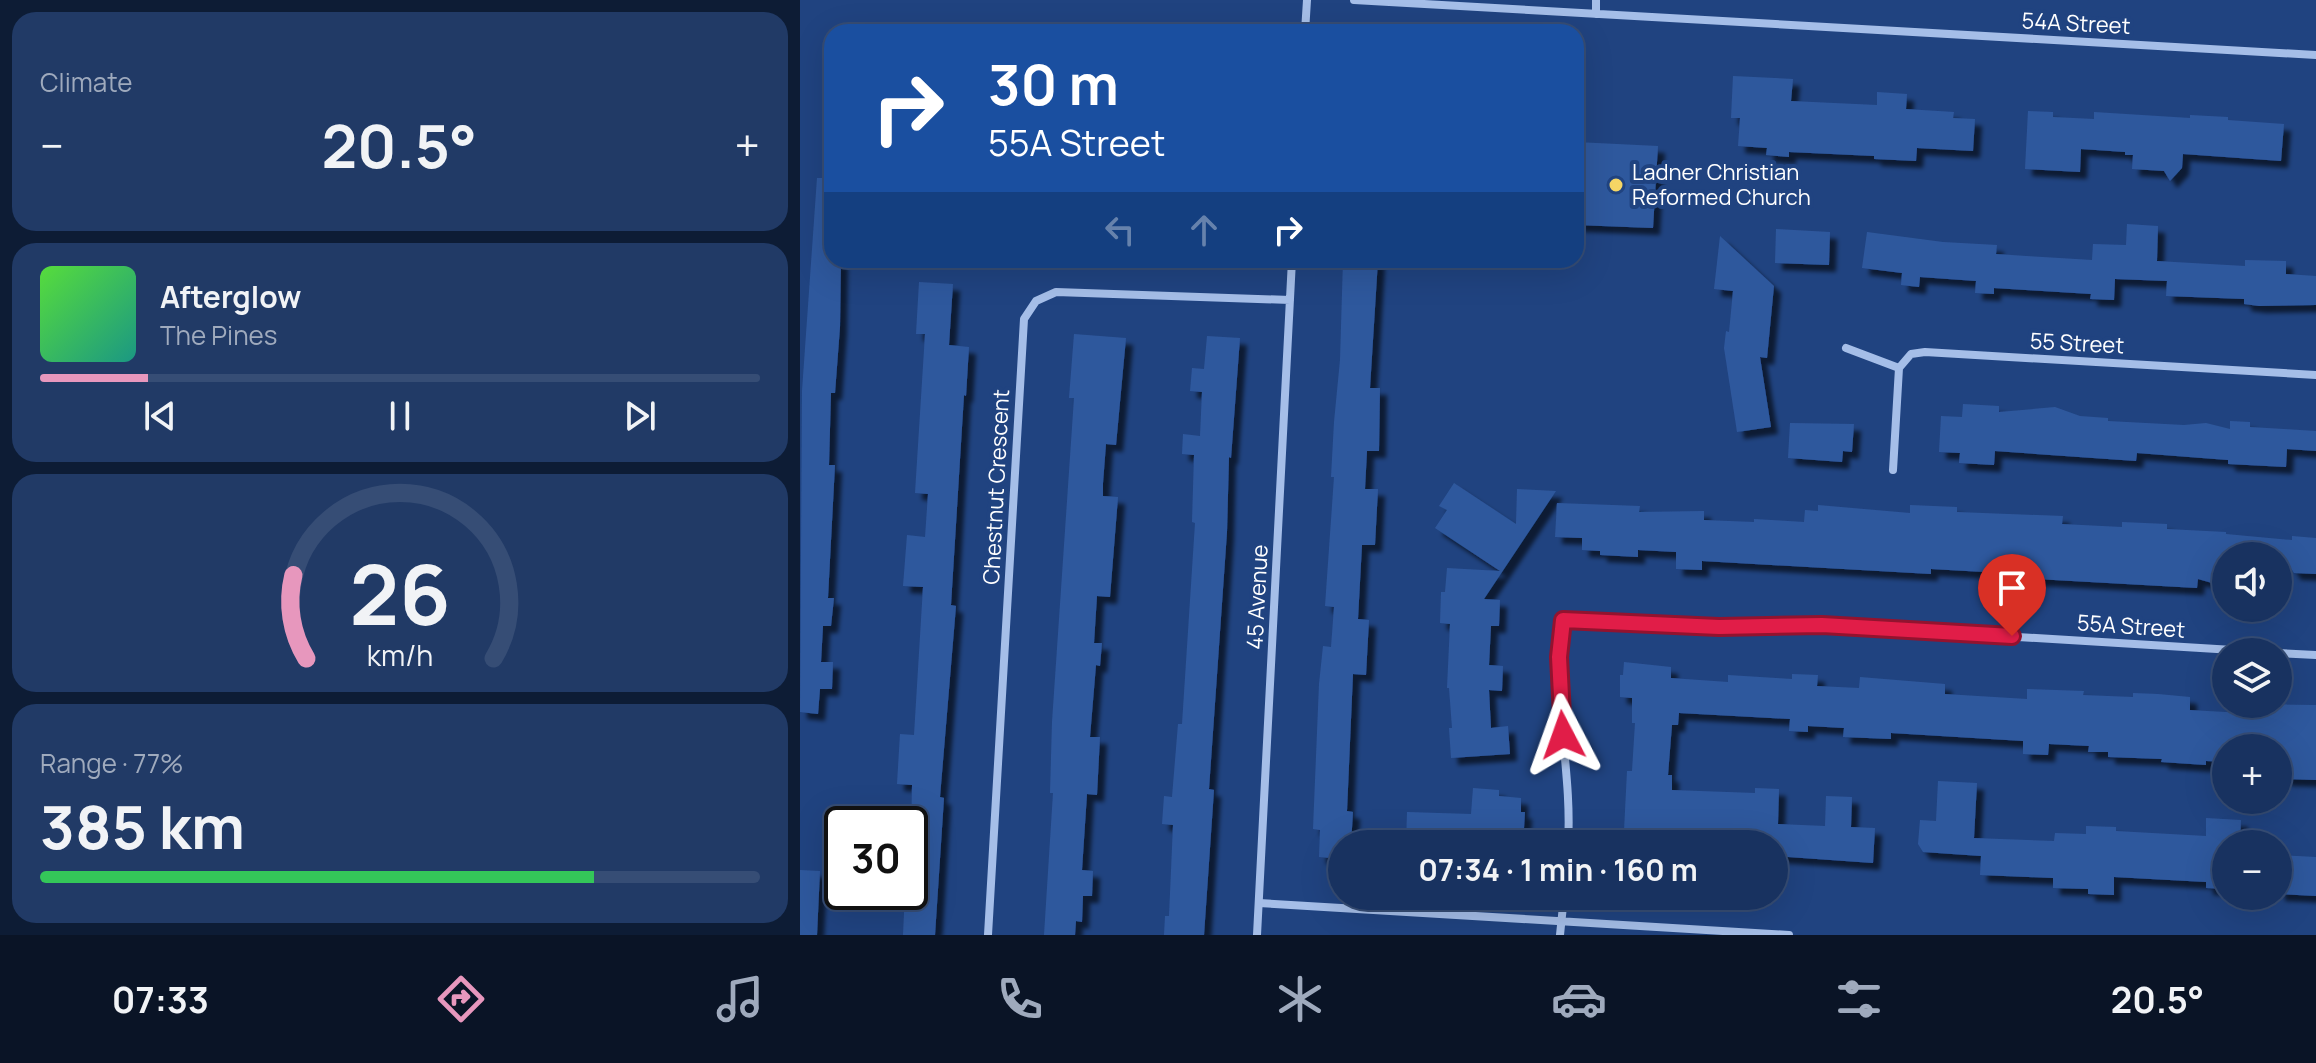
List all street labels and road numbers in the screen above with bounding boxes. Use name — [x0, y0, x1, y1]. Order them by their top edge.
street label: 54A Street — [2021, 5, 2131, 41]
street label: 55 Street — [2029, 326, 2125, 360]
street label: Chestnut Crescent — [976, 388, 1016, 585]
street label: 45 Avenue — [1239, 543, 1275, 650]
street label: 55A Street — [2076, 607, 2186, 645]

